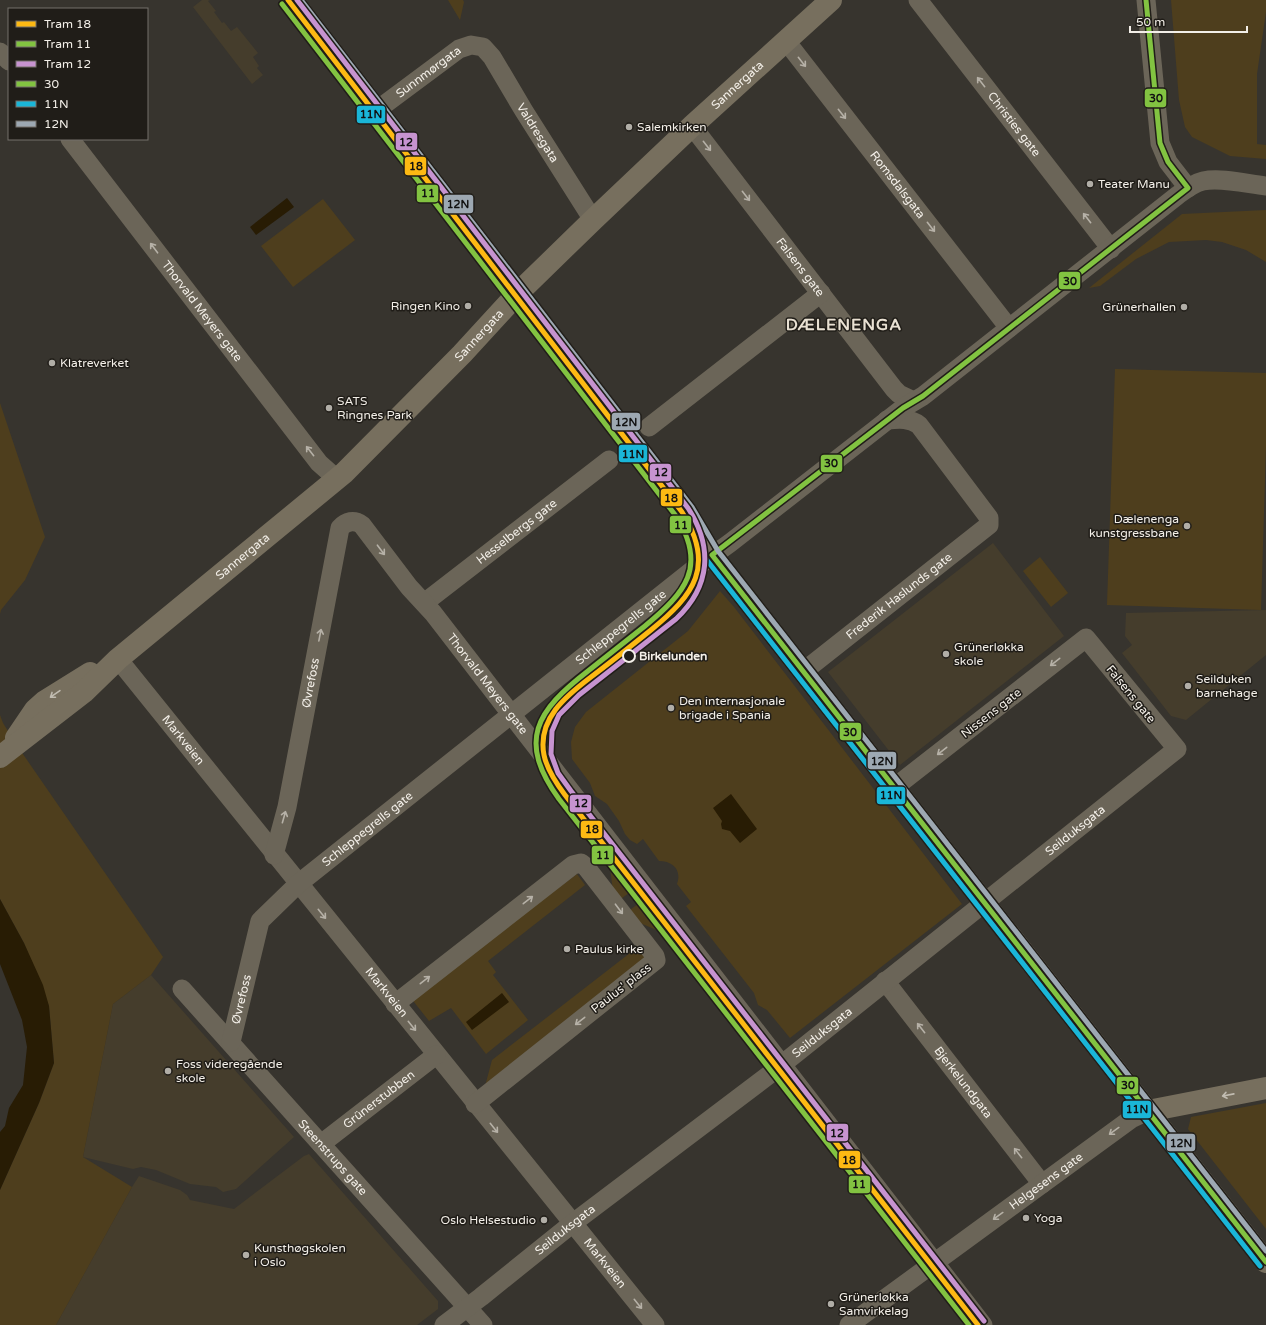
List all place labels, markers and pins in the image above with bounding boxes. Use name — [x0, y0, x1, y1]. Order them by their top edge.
place label: Salemkirken — [637, 120, 707, 134]
marker: Salemkirken — [624, 122, 634, 132]
place label: Teater Manu — [1098, 177, 1170, 191]
marker: Teater Manu — [1085, 179, 1095, 189]
place label: Ringen Kino — [391, 299, 460, 313]
place label: Grünerhallen — [1102, 300, 1176, 314]
marker: Ringen Kino — [463, 301, 473, 311]
marker: Grünerhallen — [1179, 302, 1189, 312]
place label: Klatreverket — [60, 356, 129, 370]
marker: Klatreverket — [47, 358, 57, 368]
place label: SATS Ringnes Park — [337, 394, 412, 422]
marker: SATS Ringnes Park — [324, 403, 334, 413]
place label: Dælenenga kunstgressbane — [1089, 512, 1179, 540]
marker: Dælenenga kunstgressbane — [1182, 521, 1192, 531]
place label: Grünerløkka skole — [954, 640, 1024, 668]
marker: Birkelunden — [622, 649, 636, 663]
place label: Birkelunden — [639, 649, 707, 663]
marker: Grünerløkka skole — [941, 649, 951, 659]
place label: Seilduken barnehage — [1196, 672, 1258, 700]
marker: Seilduken barnehage — [1183, 681, 1193, 691]
place label: Den internasjonale brigade i Spania — [679, 694, 785, 722]
marker: Den internasjonale brigade i Spania — [666, 703, 676, 713]
place label: Paulus kirke — [575, 942, 643, 956]
marker: Paulus kirke — [562, 944, 572, 954]
place label: Foss videregående skole — [176, 1057, 283, 1085]
marker: Foss videregående skole — [163, 1066, 173, 1076]
place label: Yoga — [1034, 1211, 1062, 1225]
place label: Oslo Helsestudio — [440, 1213, 536, 1227]
marker: Yoga — [1021, 1213, 1031, 1223]
marker: Oslo Helsestudio — [539, 1215, 549, 1225]
place label: Kunsthøgskolen i Oslo — [254, 1241, 346, 1269]
marker: Kunsthøgskolen i Oslo — [241, 1250, 251, 1260]
place label: Grünerløkka Samvirkelag — [839, 1290, 909, 1318]
marker: Grünerløkka Samvirkelag — [826, 1299, 836, 1309]

